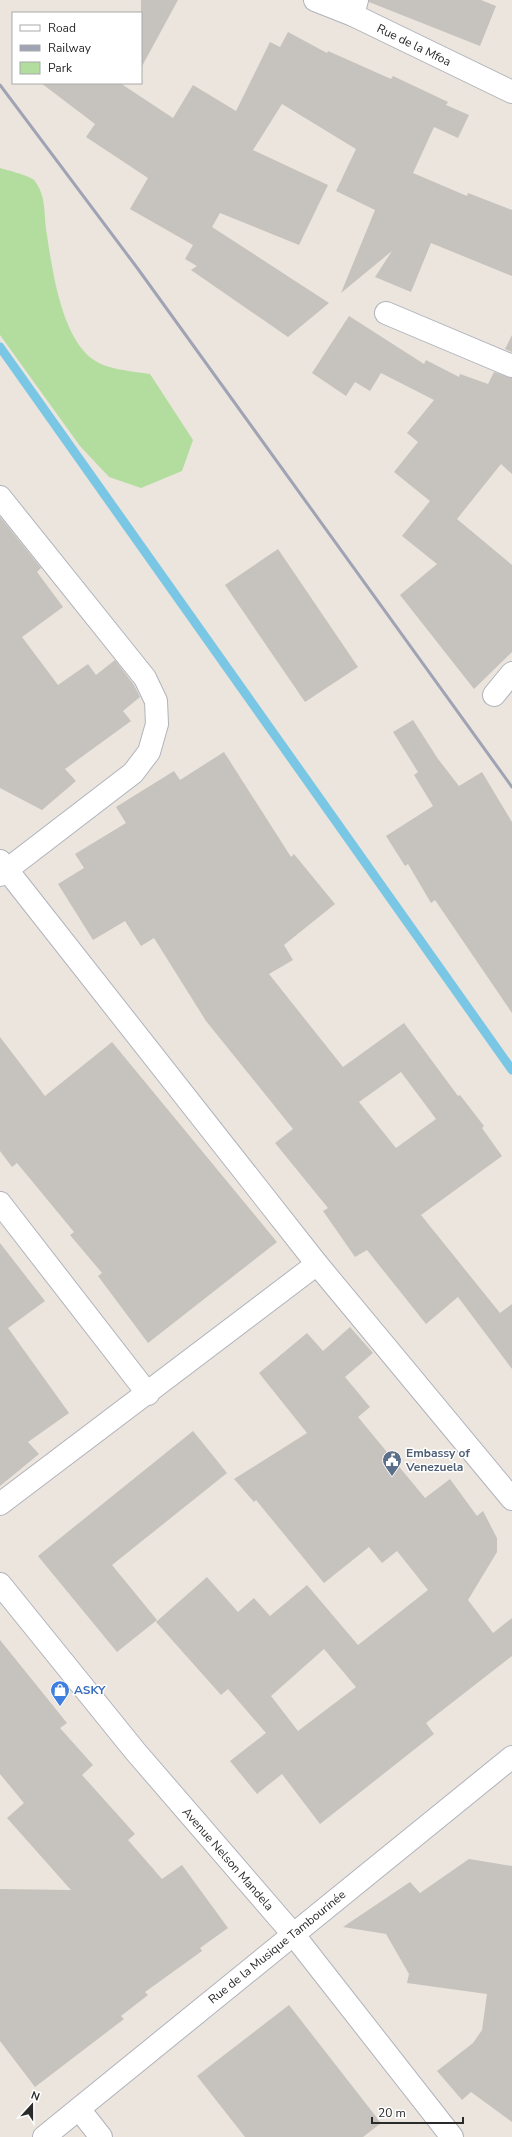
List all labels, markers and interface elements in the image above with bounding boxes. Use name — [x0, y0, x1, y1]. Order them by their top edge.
legend — [12, 12, 142, 84]
text: Road — [48, 20, 76, 36]
street label: Rue de la Mfoa — [374, 20, 454, 70]
text: Railway — [48, 40, 92, 56]
text: Park — [48, 60, 73, 76]
place label: Embassy of Venezuela — [405, 1445, 470, 1475]
public building icon: Embassy of Venezuela — [381, 1449, 403, 1477]
shop icon: ASKY — [49, 1679, 71, 1707]
place label: ASKY — [74, 1682, 106, 1698]
street label: Avenue Nelson Mandela — [179, 1804, 277, 1914]
street label: Rue de la Musique Tambourinée — [205, 1887, 349, 2007]
north arrow — [12, 2085, 52, 2125]
text: N — [29, 2088, 42, 2105]
scale bar — [372, 2099, 463, 2125]
text: 20 m — [378, 2105, 406, 2121]

